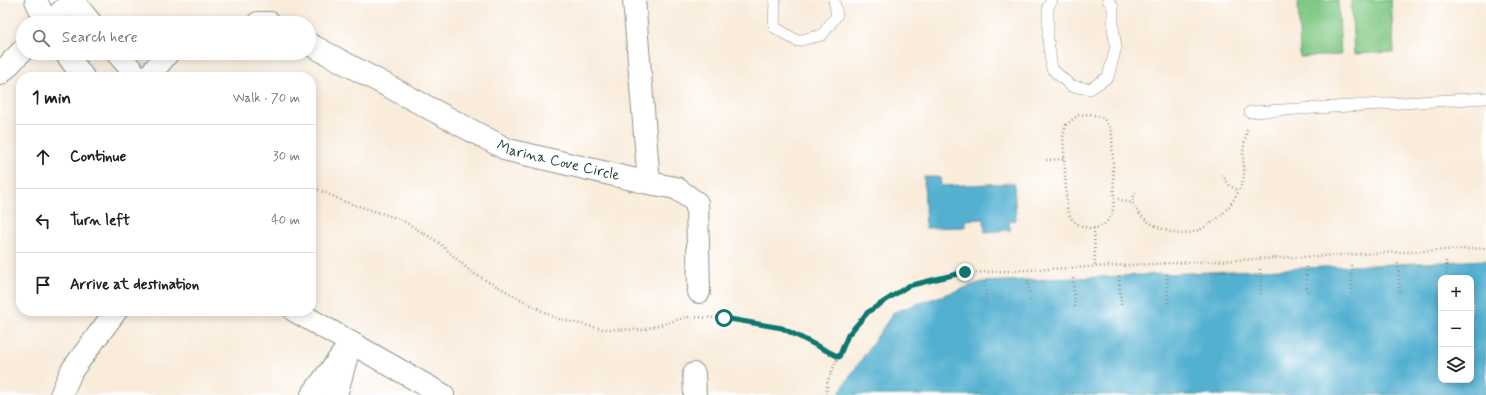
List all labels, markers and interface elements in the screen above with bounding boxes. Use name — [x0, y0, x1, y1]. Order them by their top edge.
search box — [16, 16, 316, 60]
icon: search — [30, 27, 52, 49]
text: Search here — [62, 28, 138, 48]
text: 1 min — [32, 87, 71, 109]
text: Walk · 70 m — [233, 90, 300, 107]
street label: Marina Cove Circle — [493, 136, 622, 186]
icon: ahead — [32, 146, 54, 168]
text: Continue — [70, 147, 126, 167]
text: 30 m — [273, 148, 300, 165]
icon: left — [32, 210, 54, 232]
text: Turn left — [70, 211, 130, 231]
text: 40 m — [271, 212, 300, 229]
route end — [956, 263, 974, 281]
icon: arrive — [32, 274, 54, 296]
text: Arrive at destination — [70, 275, 199, 295]
map controls — [1438, 275, 1474, 383]
button: + — [1438, 275, 1474, 311]
route start — [715, 309, 733, 327]
button: − — [1438, 311, 1474, 347]
button: layers — [1438, 347, 1474, 383]

